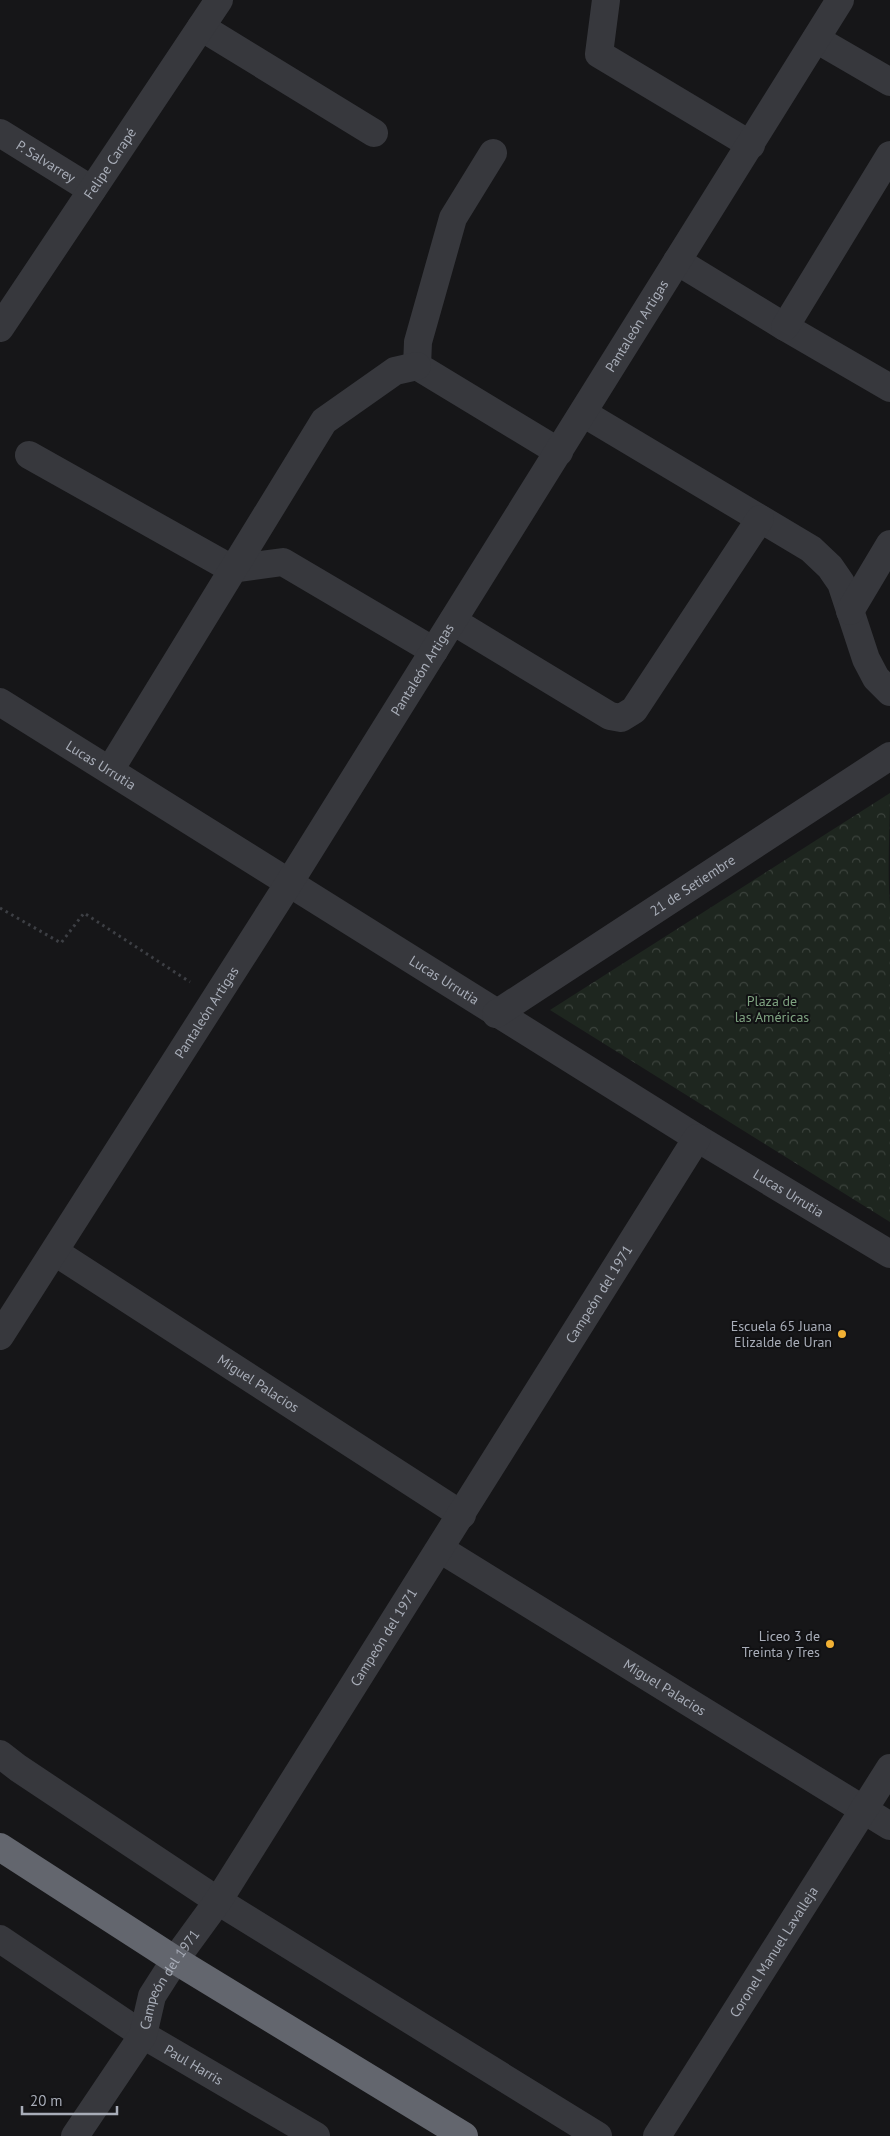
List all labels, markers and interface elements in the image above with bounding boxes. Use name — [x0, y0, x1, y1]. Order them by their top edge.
street label: Felipe Carapé — [80, 124, 140, 202]
street label: P. Salvarrey — [13, 136, 79, 187]
street label: Pantaleón Artigas — [601, 276, 672, 375]
street label: Pantaleón Artigas — [387, 620, 458, 719]
street label: Lucas Urrutia — [63, 736, 139, 794]
street label: 21 de Setiembre — [646, 851, 739, 920]
street label: Lucas Urrutia — [406, 951, 483, 1009]
street label: Pantaleón Artigas — [171, 963, 243, 1062]
park label: Plaza de las Américas — [735, 992, 809, 1026]
street label: Lucas Urrutia — [750, 1165, 827, 1221]
street label: Campeón del 1971 — [561, 1242, 637, 1347]
place label: Escuela 65 Juana Elizalde de Uran — [731, 1317, 832, 1351]
marker: Escuela 65 Juana Elizalde de Uran — [836, 1328, 848, 1340]
street label: Miguel Palacios — [214, 1350, 303, 1416]
street label: Campeón del 1971 — [346, 1585, 421, 1690]
place label: Liceo 3 de Treinta y Tres — [742, 1627, 820, 1661]
marker: Liceo 3 de Treinta y Tres — [824, 1638, 836, 1650]
street label: Miguel Palacios — [620, 1655, 710, 1720]
street label: Coronel Manuel Lavalleja — [725, 1883, 822, 2021]
street label: Campeón del 1971 — [136, 1926, 203, 2031]
street label: Paul Harris — [161, 2040, 227, 2089]
scale bar — [22, 2084, 118, 2116]
text: 20 m — [30, 2091, 63, 2110]

